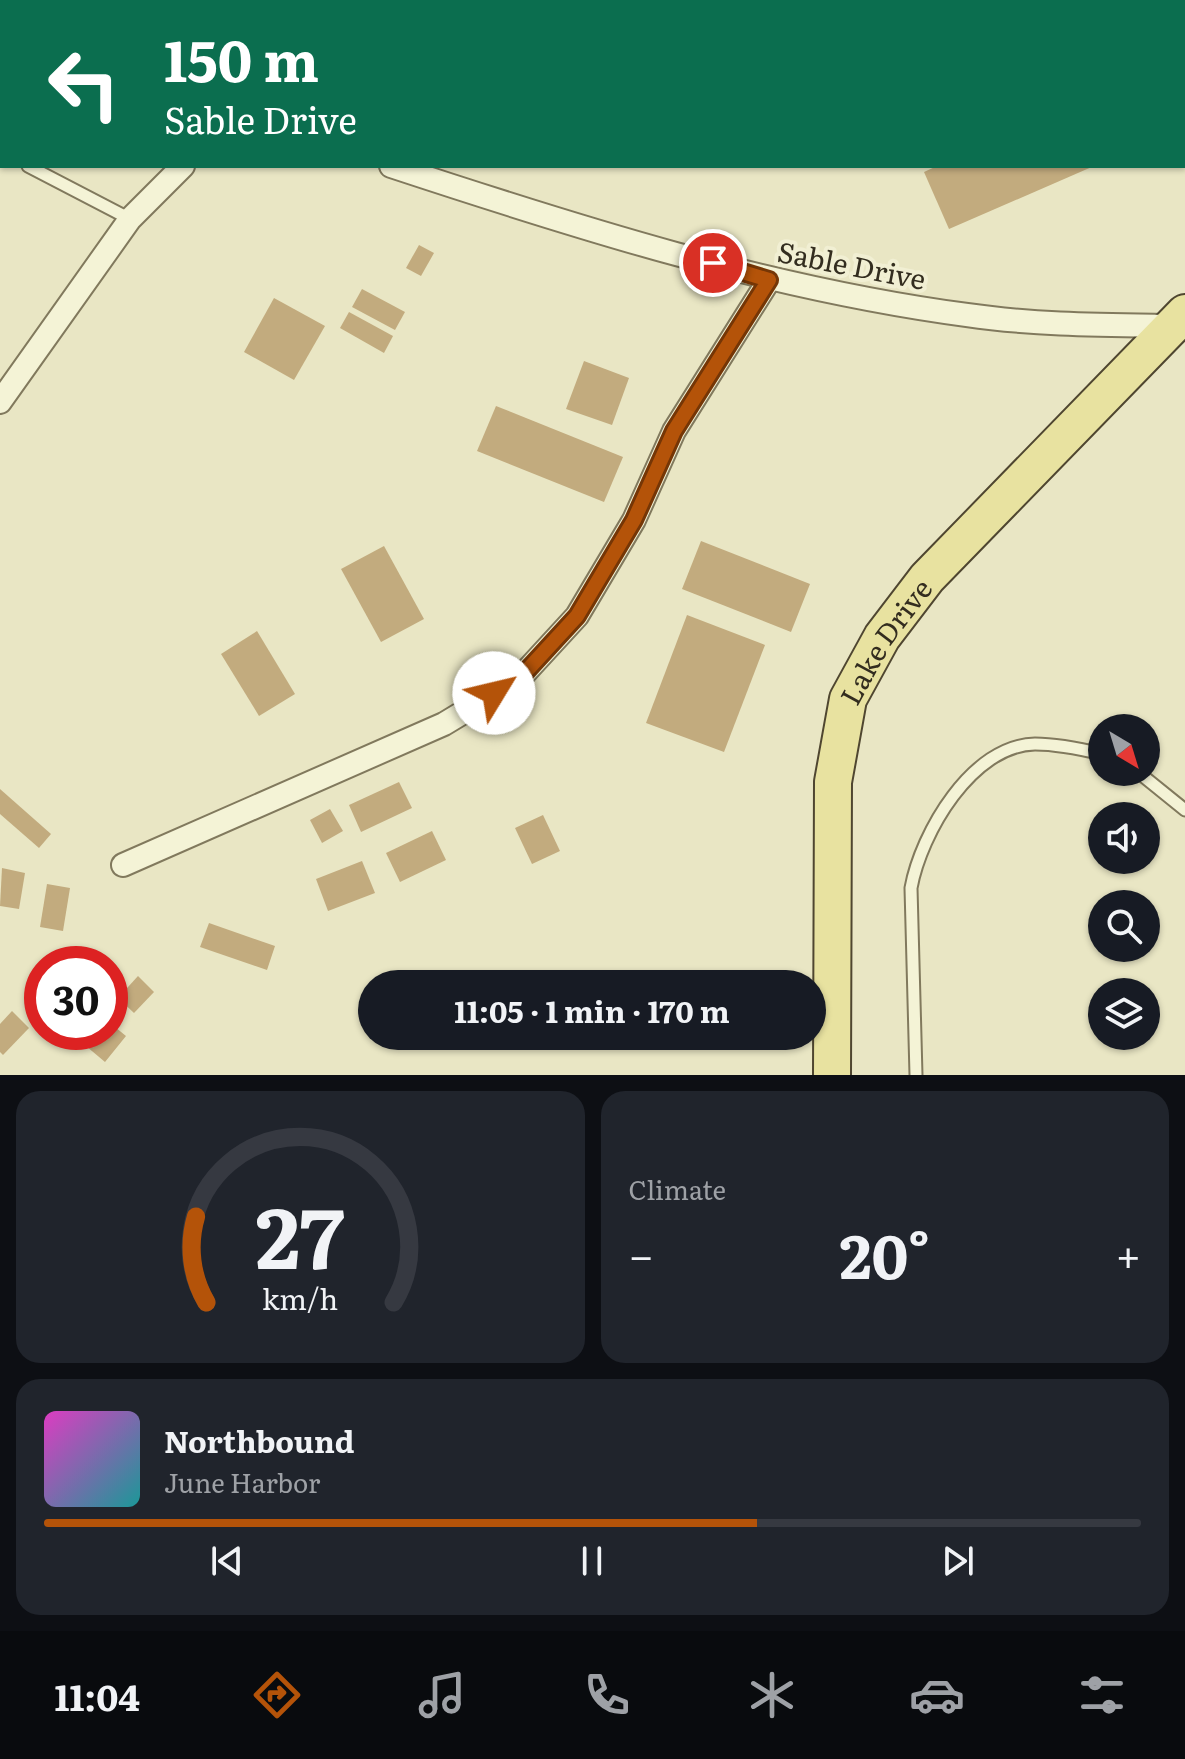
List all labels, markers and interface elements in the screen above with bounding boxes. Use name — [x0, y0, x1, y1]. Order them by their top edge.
text: 150 m — [164, 16, 319, 99]
icon: left — [32, 32, 136, 136]
text: Sable Drive — [164, 92, 357, 145]
pin — [679, 229, 747, 297]
street label: Sable Drive — [774, 229, 930, 299]
icon: arrive — [691, 241, 735, 285]
street label: Lake Drive — [828, 569, 941, 712]
position arrow — [452, 651, 536, 735]
north arrow — [1088, 714, 1160, 786]
map controls — [1088, 714, 1160, 1050]
button: sound — [1088, 802, 1160, 874]
button: search — [1088, 890, 1160, 962]
speed limit sign: 30 — [24, 946, 128, 1050]
button: layers — [1088, 978, 1160, 1050]
text: 11:05 · 1 min · 170 m — [454, 988, 730, 1032]
text: Climate — [629, 1169, 726, 1208]
text: 27 — [256, 1171, 345, 1295]
text: 20° — [839, 1208, 930, 1297]
text: − — [629, 1220, 654, 1286]
text: + — [1115, 1220, 1141, 1286]
text: km/h — [262, 1276, 338, 1319]
text: Northbound — [164, 1418, 355, 1462]
text: June Harbor — [164, 1462, 320, 1501]
icon: previous — [205, 1539, 249, 1583]
icon: pause — [570, 1539, 614, 1583]
icon: next — [936, 1539, 980, 1583]
icon: directions — [249, 1667, 305, 1723]
icon: music — [414, 1667, 470, 1723]
icon: phone — [579, 1667, 635, 1723]
icon: climate — [744, 1667, 800, 1723]
icon: car — [909, 1667, 965, 1723]
icon: filters — [1074, 1667, 1130, 1723]
text: 11:04 — [55, 1669, 140, 1722]

